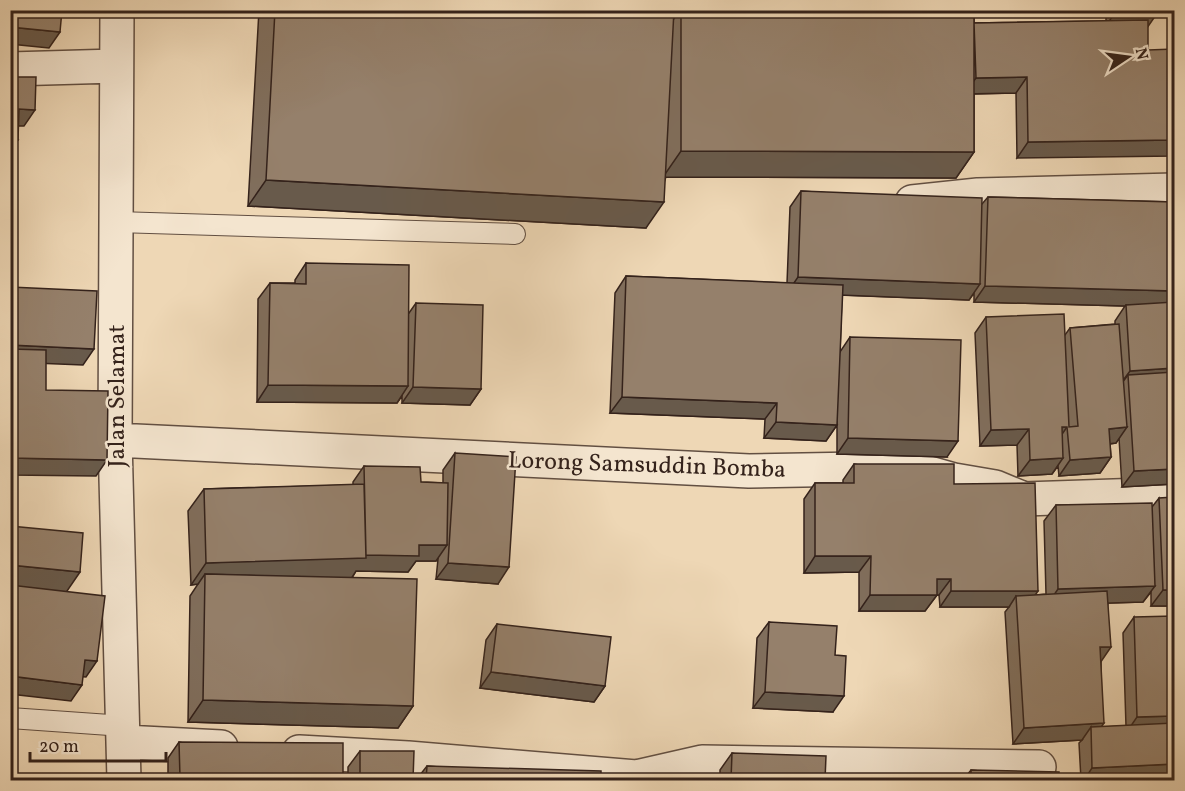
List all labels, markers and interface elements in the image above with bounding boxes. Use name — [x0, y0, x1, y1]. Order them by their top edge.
north arrow — [1098, 27, 1158, 87]
text: N — [1129, 46, 1153, 63]
street label: Jalan Selamat — [101, 324, 135, 468]
street label: Lorong Samsuddin Bomba — [507, 444, 787, 488]
scale bar — [30, 725, 166, 763]
text: 20 m — [39, 735, 79, 760]

